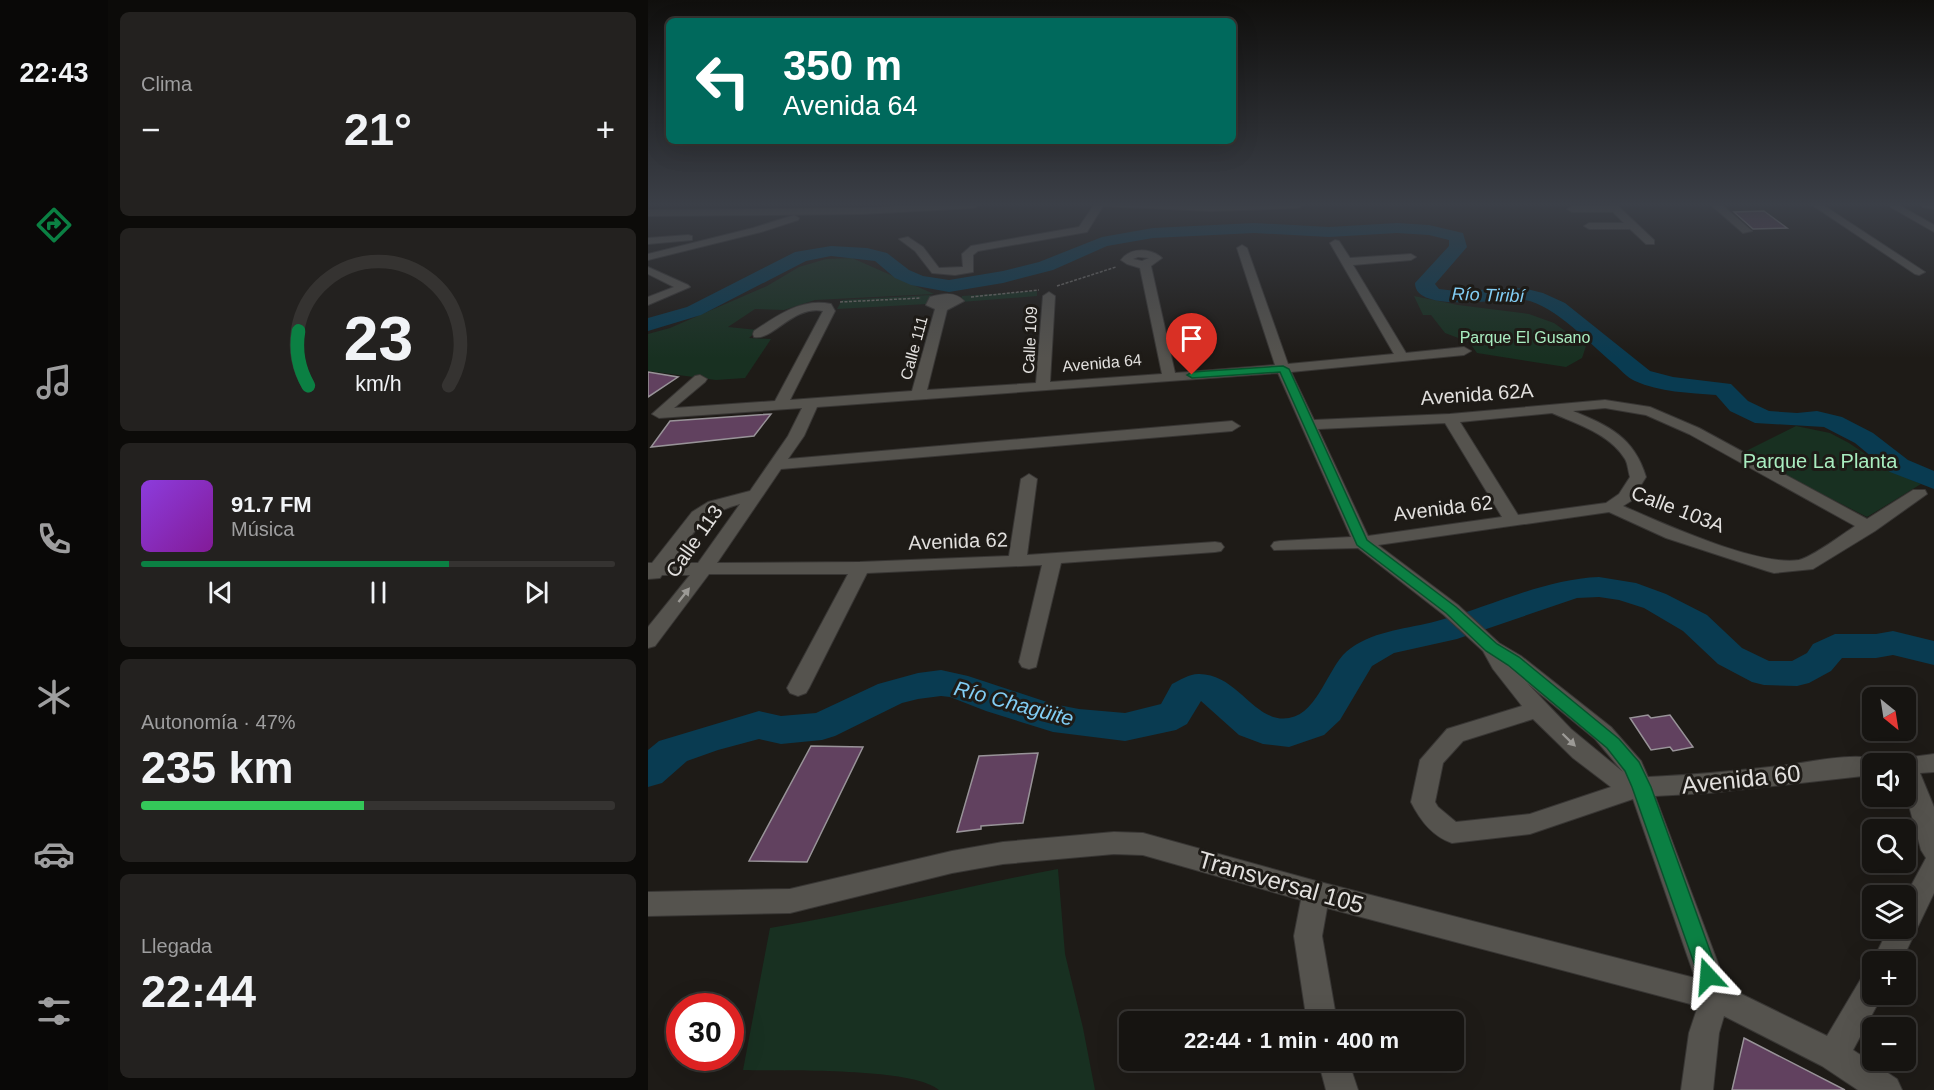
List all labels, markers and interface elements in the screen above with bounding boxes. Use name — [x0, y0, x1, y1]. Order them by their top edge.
icon: left — [684, 42, 762, 120]
text: 350 m — [783, 42, 902, 89]
text: 22:43 — [19, 58, 89, 88]
text: Clima — [141, 73, 192, 95]
text: Avenida 64 — [783, 91, 918, 121]
text: 21° — [344, 104, 412, 155]
text: − — [141, 111, 160, 148]
text: + — [596, 111, 615, 148]
icon: directions — [33, 204, 75, 246]
water label: Río Tiribí — [1451, 284, 1527, 306]
text: 23 — [343, 305, 413, 374]
street label: Calle 109 — [1020, 306, 1040, 374]
pin — [1166, 313, 1217, 375]
street label: Calle 111 — [897, 314, 931, 382]
icon: arrive — [1175, 322, 1208, 355]
park label: Parque El Gusano — [1460, 329, 1590, 346]
street label: Avenida 64 — [1062, 351, 1143, 375]
icon: music — [33, 361, 75, 403]
text: km/h — [355, 373, 401, 397]
street label: Avenida 62A — [1420, 379, 1535, 409]
park label: Parque La Planta — [1743, 450, 1898, 472]
street label: Calle 103A — [1628, 481, 1728, 537]
street label: Avenida 62 — [1392, 491, 1494, 525]
text: 91.7 FM — [231, 492, 312, 517]
street label: Calle 113 — [661, 501, 727, 581]
icon: phone — [33, 518, 75, 560]
text: Música — [231, 518, 294, 540]
street label: Avenida 62 — [908, 528, 1008, 554]
icon: previous — [204, 576, 237, 609]
icon: pause — [362, 576, 395, 609]
icon: next — [520, 576, 553, 609]
one-way arrow — [677, 587, 689, 602]
icon: climate — [33, 676, 75, 718]
water label: Río Chagüite — [952, 676, 1076, 730]
north arrow — [1862, 687, 1916, 741]
map controls — [1862, 687, 1916, 1071]
text: Autonomía · 47% — [141, 711, 296, 733]
one-way arrow — [1562, 732, 1576, 746]
text: 235 km — [141, 742, 294, 793]
button: sound — [1862, 753, 1916, 807]
street label: Avenida 60 — [1680, 759, 1802, 799]
button: search — [1862, 819, 1916, 873]
icon: car — [33, 833, 75, 875]
street label: Transversal 105 — [1195, 845, 1367, 919]
button: layers — [1862, 885, 1916, 939]
text: Llegada — [141, 935, 212, 957]
position arrow — [1676, 944, 1740, 1008]
button: + — [1862, 951, 1916, 1005]
text: 22:44 — [141, 966, 256, 1017]
icon: filters — [33, 990, 75, 1032]
speed limit sign: 30 — [666, 993, 744, 1071]
button: − — [1862, 1017, 1916, 1071]
text: 22:44 · 1 min · 400 m — [1184, 1028, 1399, 1053]

